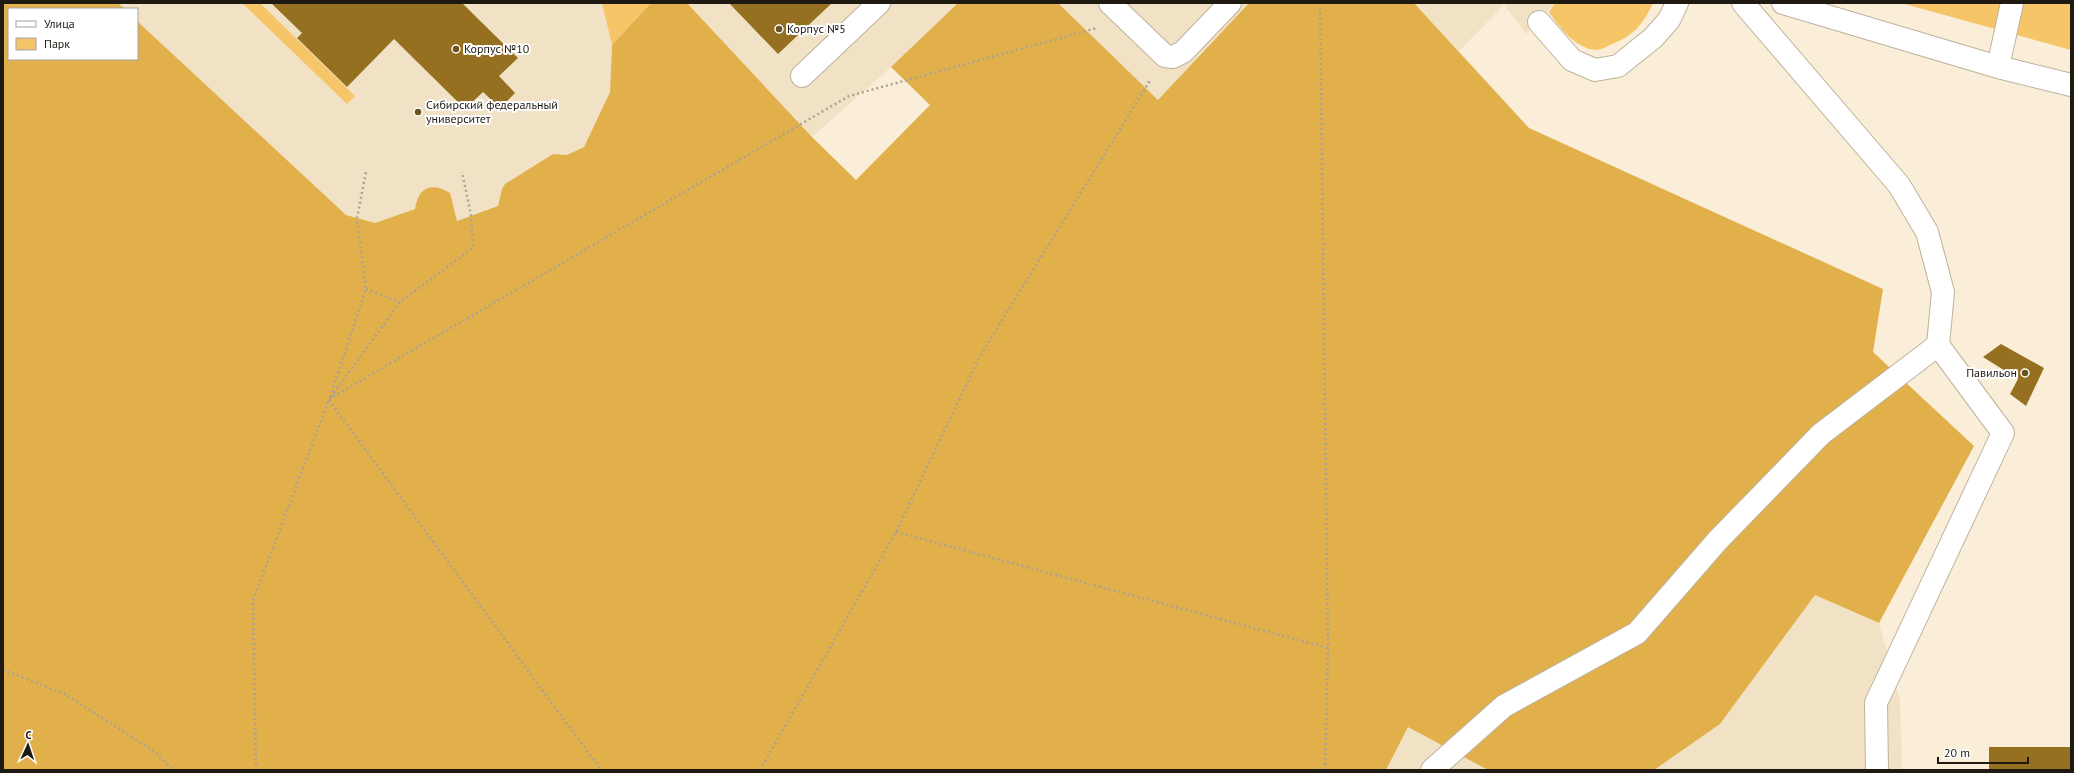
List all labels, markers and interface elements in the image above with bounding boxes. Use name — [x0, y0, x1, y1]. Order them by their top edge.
legend — [8, 8, 138, 60]
text: Улица — [44, 16, 75, 31]
place label: Корпус №5 — [787, 21, 846, 36]
marker: Корпус №5 — [774, 24, 784, 34]
text: Парк — [44, 36, 70, 51]
place label: Корпус №10 — [464, 41, 530, 56]
marker: Корпус №10 — [451, 44, 461, 54]
place label: Сибирский федеральный университет — [426, 97, 558, 126]
marker: Сибирский федеральный университет — [413, 107, 423, 117]
place label: Павильон — [1966, 365, 2017, 380]
marker: Павильон — [2020, 368, 2030, 378]
north arrow — [8, 725, 48, 765]
text: С — [25, 728, 32, 742]
scale bar — [1938, 739, 2028, 765]
text: 20 m — [1944, 745, 1970, 760]

